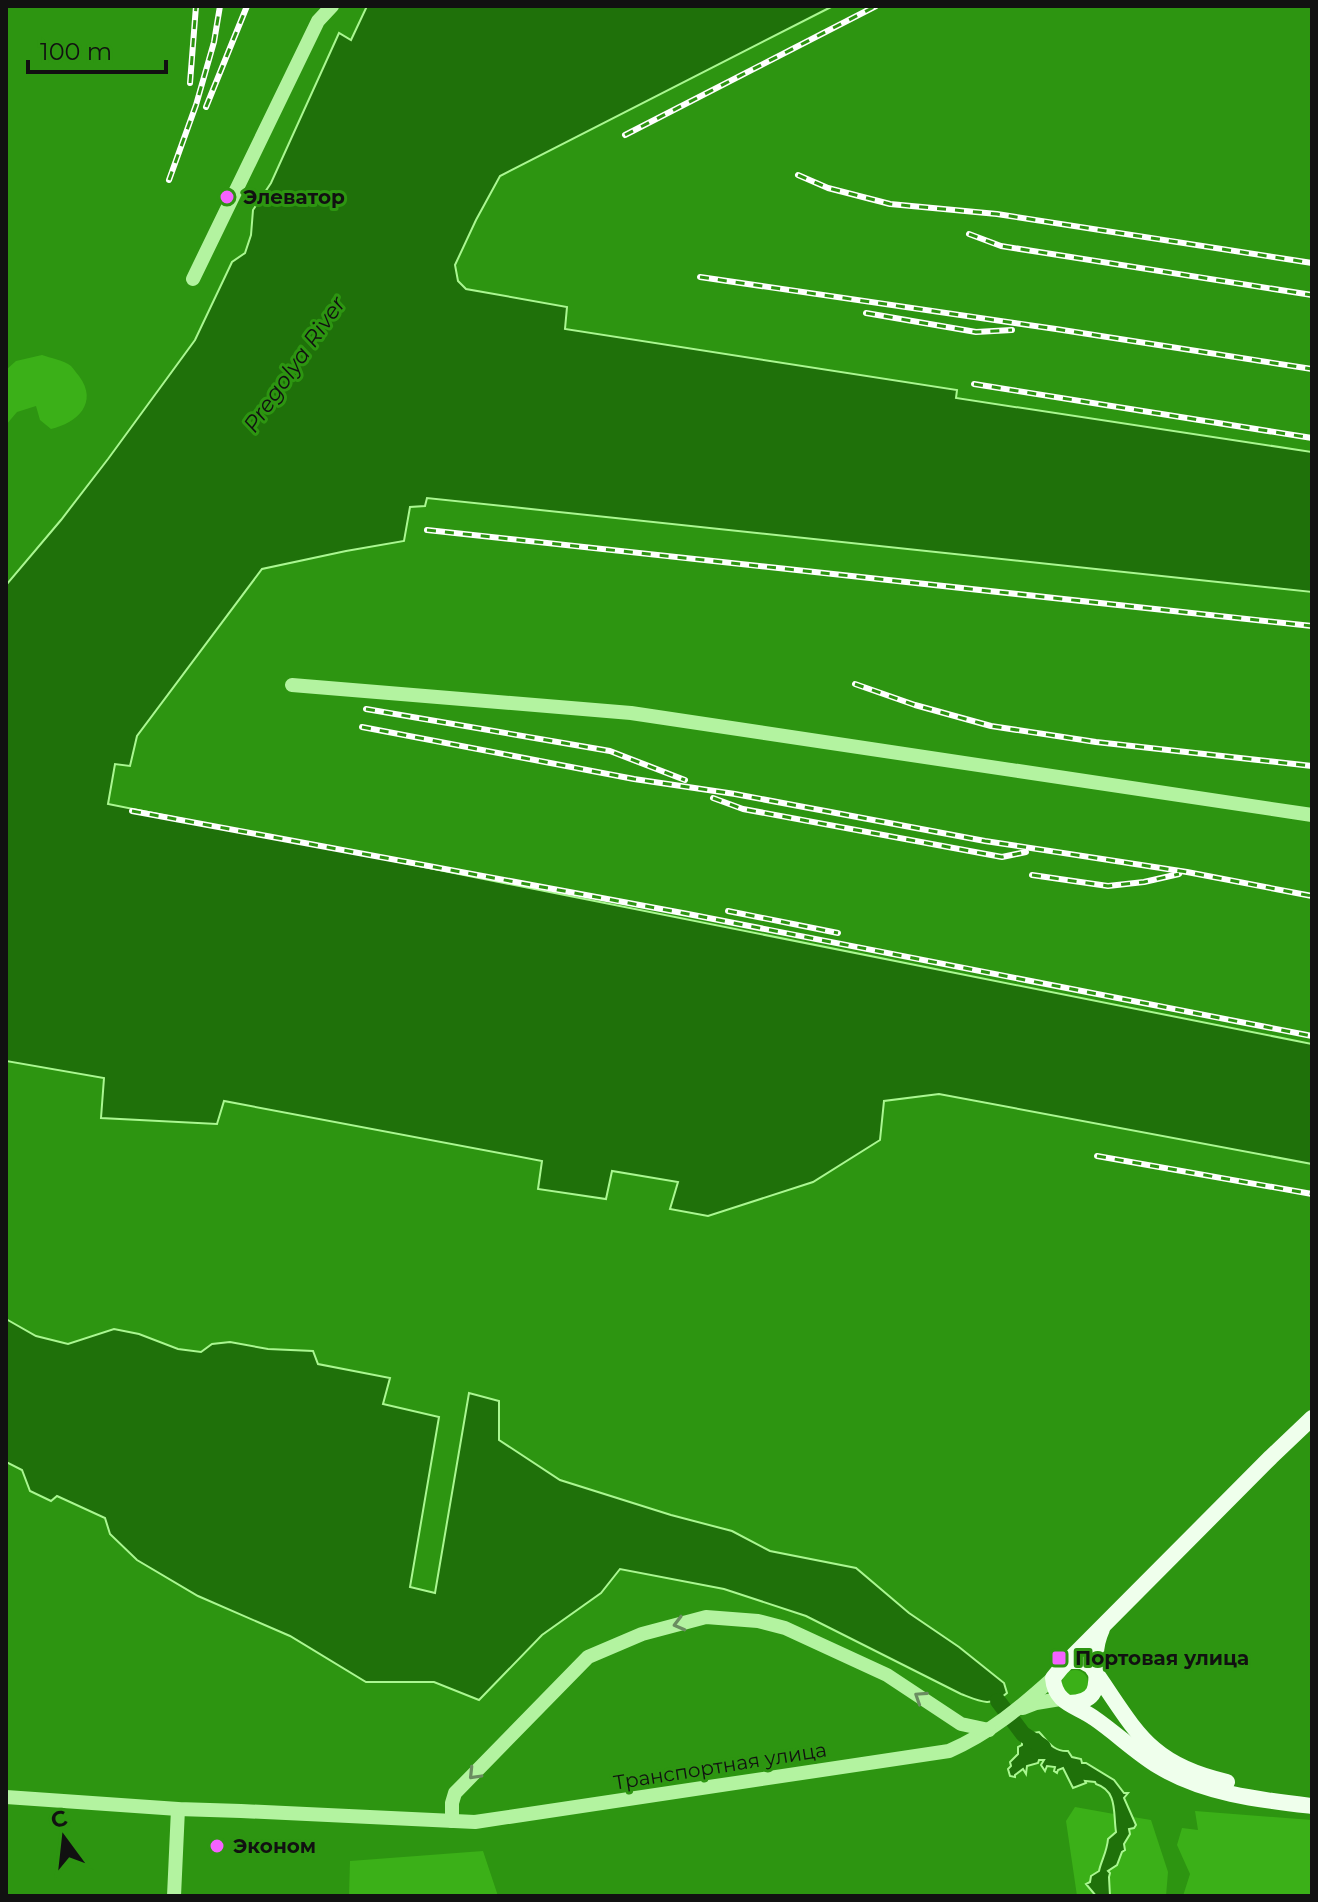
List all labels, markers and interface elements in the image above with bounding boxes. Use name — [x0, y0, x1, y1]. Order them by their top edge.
scale bar — [28, 24, 166, 74]
text: 100 m — [40, 37, 112, 66]
place label: Элеватор — [243, 185, 345, 209]
marker: Элеватор — [218, 188, 236, 206]
water label: Pregolya River — [238, 290, 352, 437]
one-way arrow — [672, 1615, 686, 1632]
place label: Портовая улица — [1075, 1646, 1249, 1670]
marker: Портовая улица — [1050, 1649, 1068, 1667]
one-way arrow — [914, 1692, 928, 1707]
street label: Транспортная улица — [612, 1737, 828, 1795]
one-way arrow — [468, 1765, 483, 1779]
north arrow — [24, 1798, 104, 1878]
text: С — [48, 1804, 70, 1834]
place label: Эконом — [233, 1834, 316, 1858]
marker: Эконом — [208, 1837, 226, 1855]

